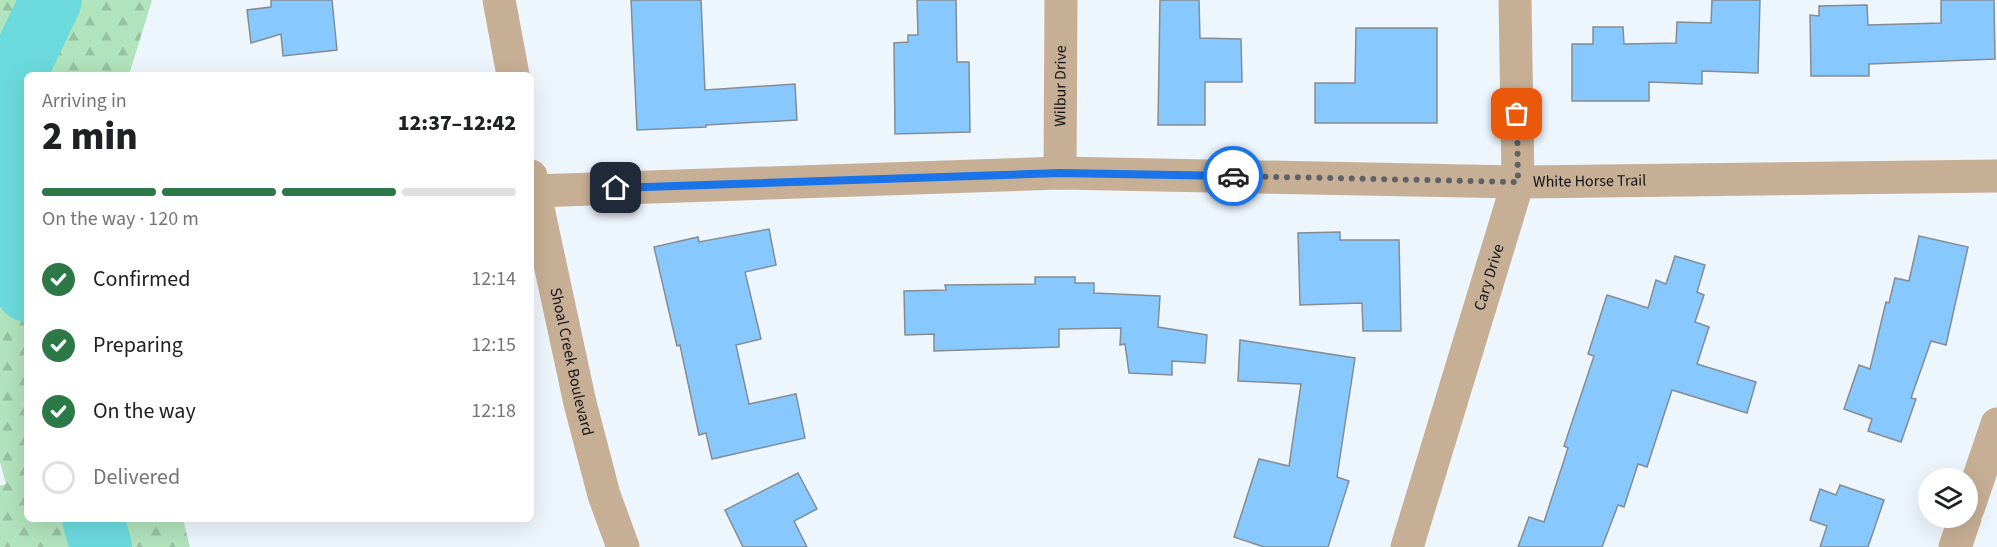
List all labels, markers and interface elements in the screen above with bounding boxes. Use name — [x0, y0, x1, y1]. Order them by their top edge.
street label: Wilbur Drive — [1049, 45, 1072, 127]
text: Arriving in — [42, 87, 127, 115]
pin — [1491, 88, 1542, 139]
icon: bag — [1500, 97, 1533, 130]
text: 12:37–12:42 — [398, 107, 516, 139]
text: 2 min — [42, 109, 138, 165]
courier — [1203, 146, 1263, 206]
icon: car — [1217, 160, 1250, 193]
pin — [590, 162, 641, 213]
street label: White Horse Trail — [1533, 169, 1646, 193]
icon: home — [599, 171, 632, 204]
text: On the way · 120 m — [42, 205, 199, 233]
street label: Cary Drive — [1469, 241, 1510, 313]
icon: check — [42, 263, 75, 296]
text: Confirmed — [93, 263, 190, 295]
text: 12:14 — [471, 265, 516, 293]
street label: Shoal Creek Boulevard — [544, 286, 599, 438]
icon: check — [42, 329, 75, 362]
text: Preparing — [93, 329, 183, 361]
text: 12:15 — [471, 331, 516, 359]
icon: check — [42, 395, 75, 428]
text: On the way — [93, 395, 196, 427]
text: 12:18 — [471, 397, 516, 425]
text: Delivered — [93, 461, 180, 493]
map controls — [1918, 468, 1978, 528]
button: layers — [1918, 468, 1978, 528]

